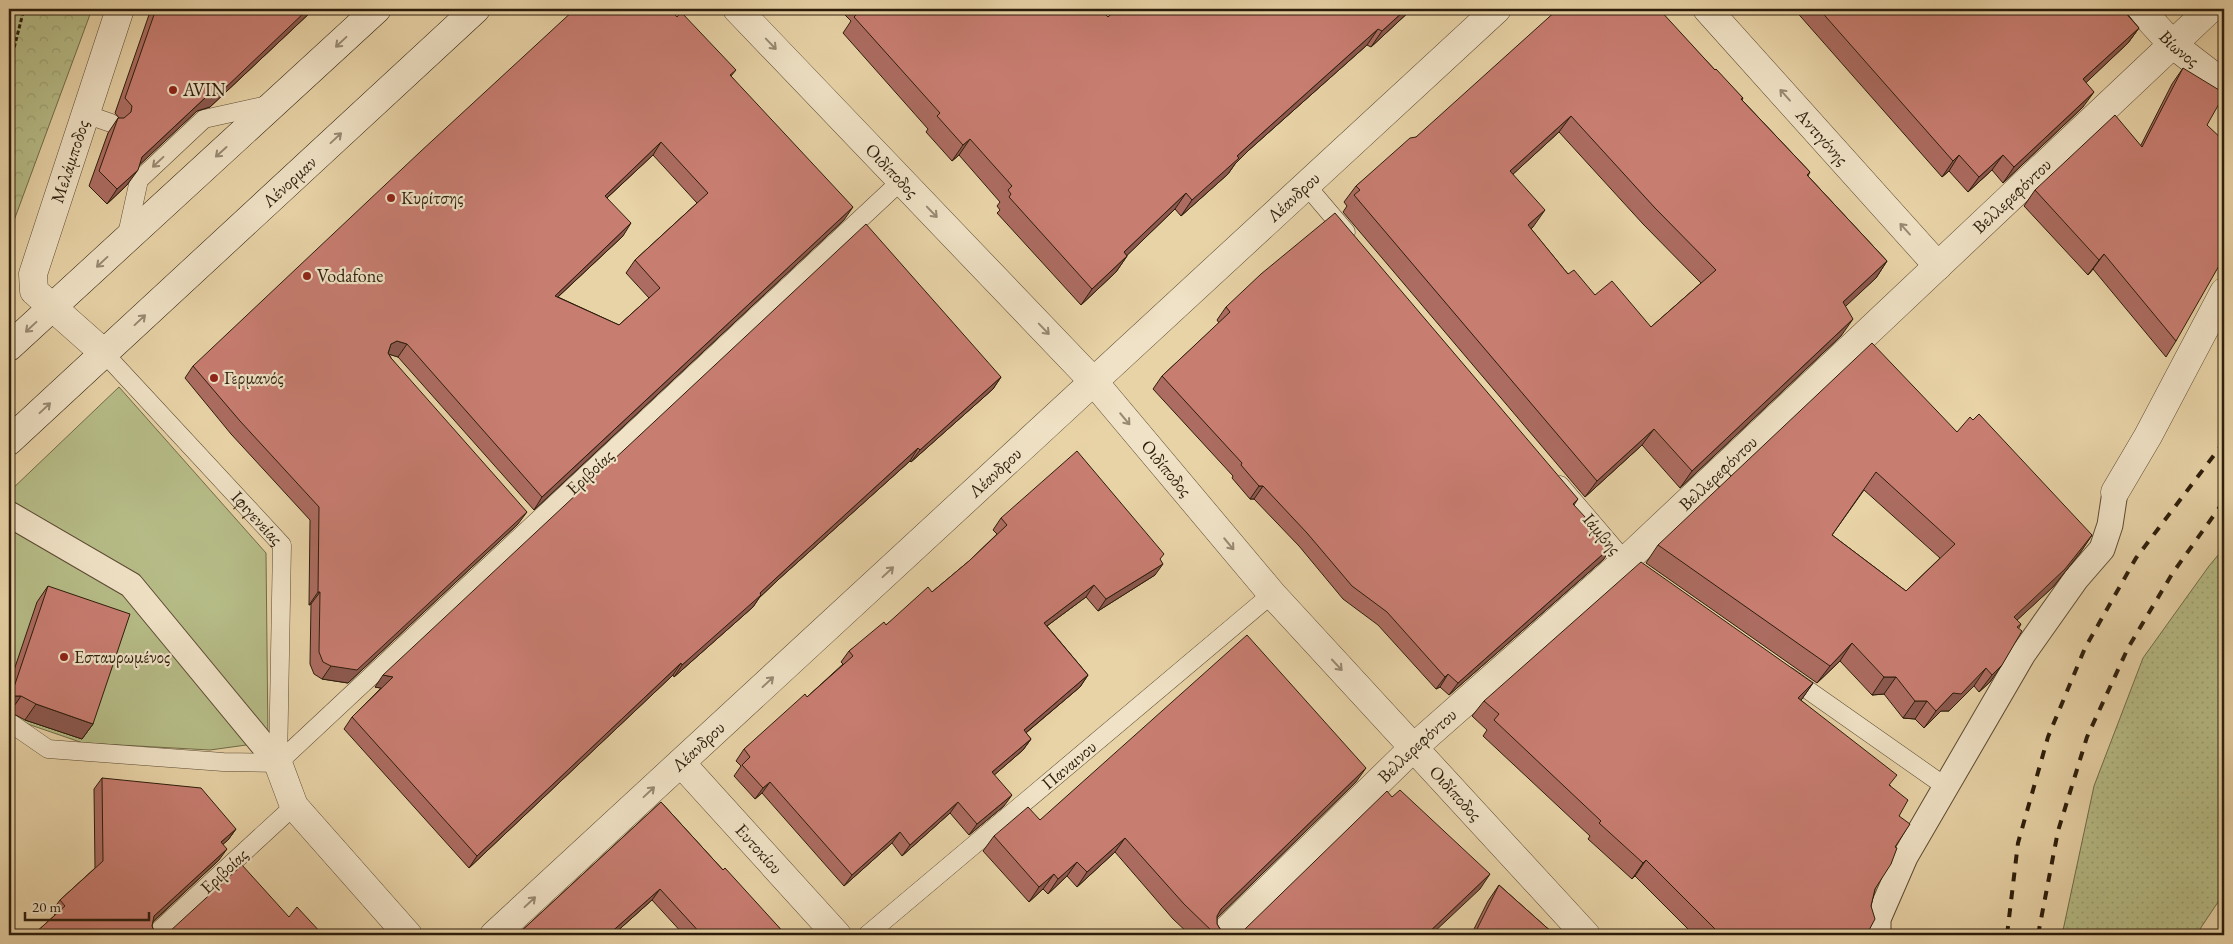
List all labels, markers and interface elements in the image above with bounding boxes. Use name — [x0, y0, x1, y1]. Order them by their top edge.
street label: Βίωνος — [2154, 25, 2204, 72]
one-way arrow — [335, 36, 348, 48]
one-way arrow — [765, 38, 777, 50]
place label: AVIN — [182, 78, 226, 101]
marker: AVIN — [167, 84, 179, 96]
one-way arrow — [1779, 89, 1791, 102]
street label: Αντιγόνης — [1790, 103, 1854, 170]
street label: Μελάμποδος — [45, 117, 94, 206]
one-way arrow — [330, 132, 343, 144]
street label: Οιδίποδος — [861, 138, 924, 203]
one-way arrow — [215, 146, 228, 158]
street label: Λένορμαν — [256, 150, 321, 213]
street label: Βελλερεφόντου — [1967, 153, 2056, 238]
one-way arrow — [152, 156, 164, 168]
street label: Λέανδρου — [1261, 166, 1324, 227]
place label: Κυρίτσης — [401, 186, 464, 209]
marker: Κυρίτσης — [385, 192, 397, 204]
one-way arrow — [926, 206, 938, 218]
one-way arrow — [1899, 223, 1911, 236]
one-way arrow — [95, 256, 108, 268]
place label: Vodafone — [317, 264, 383, 287]
marker: Vodafone — [301, 270, 313, 282]
one-way arrow — [133, 314, 146, 326]
one-way arrow — [24, 321, 37, 333]
one-way arrow — [1038, 323, 1050, 336]
place label: Γερμανός — [224, 366, 284, 389]
marker: Γερμανός — [208, 372, 220, 384]
one-way arrow — [38, 402, 51, 414]
one-way arrow — [1119, 412, 1130, 425]
street label: Βελλερεφόντου — [1674, 430, 1762, 515]
street label: Οιδίποδος — [1136, 435, 1197, 501]
street label: Λέανδρου — [963, 442, 1026, 503]
street label: Εριβοίας — [561, 444, 618, 500]
street label: Ιφιγενείας — [227, 486, 288, 550]
street label: Ιάμβης — [1578, 508, 1626, 559]
one-way arrow — [1224, 537, 1235, 550]
one-way arrow — [881, 566, 894, 578]
place label: Εσταυρωμένος — [74, 645, 170, 668]
marker: Εσταυρωμένος — [58, 651, 70, 663]
one-way arrow — [1331, 659, 1343, 672]
one-way arrow — [762, 676, 775, 688]
street label: Βελλερεφόντου — [1372, 703, 1461, 787]
street label: Λέανδρου — [666, 716, 729, 777]
street label: Παναινου — [1036, 735, 1101, 794]
street label: Οιδίποδος — [1425, 760, 1487, 826]
one-way arrow — [643, 786, 655, 798]
street label: Ευτοκίου — [731, 819, 788, 879]
street label: Εριβοίας — [195, 843, 252, 899]
scale bar — [25, 889, 149, 921]
one-way arrow — [523, 896, 536, 908]
text: 20 m — [32, 897, 61, 916]

